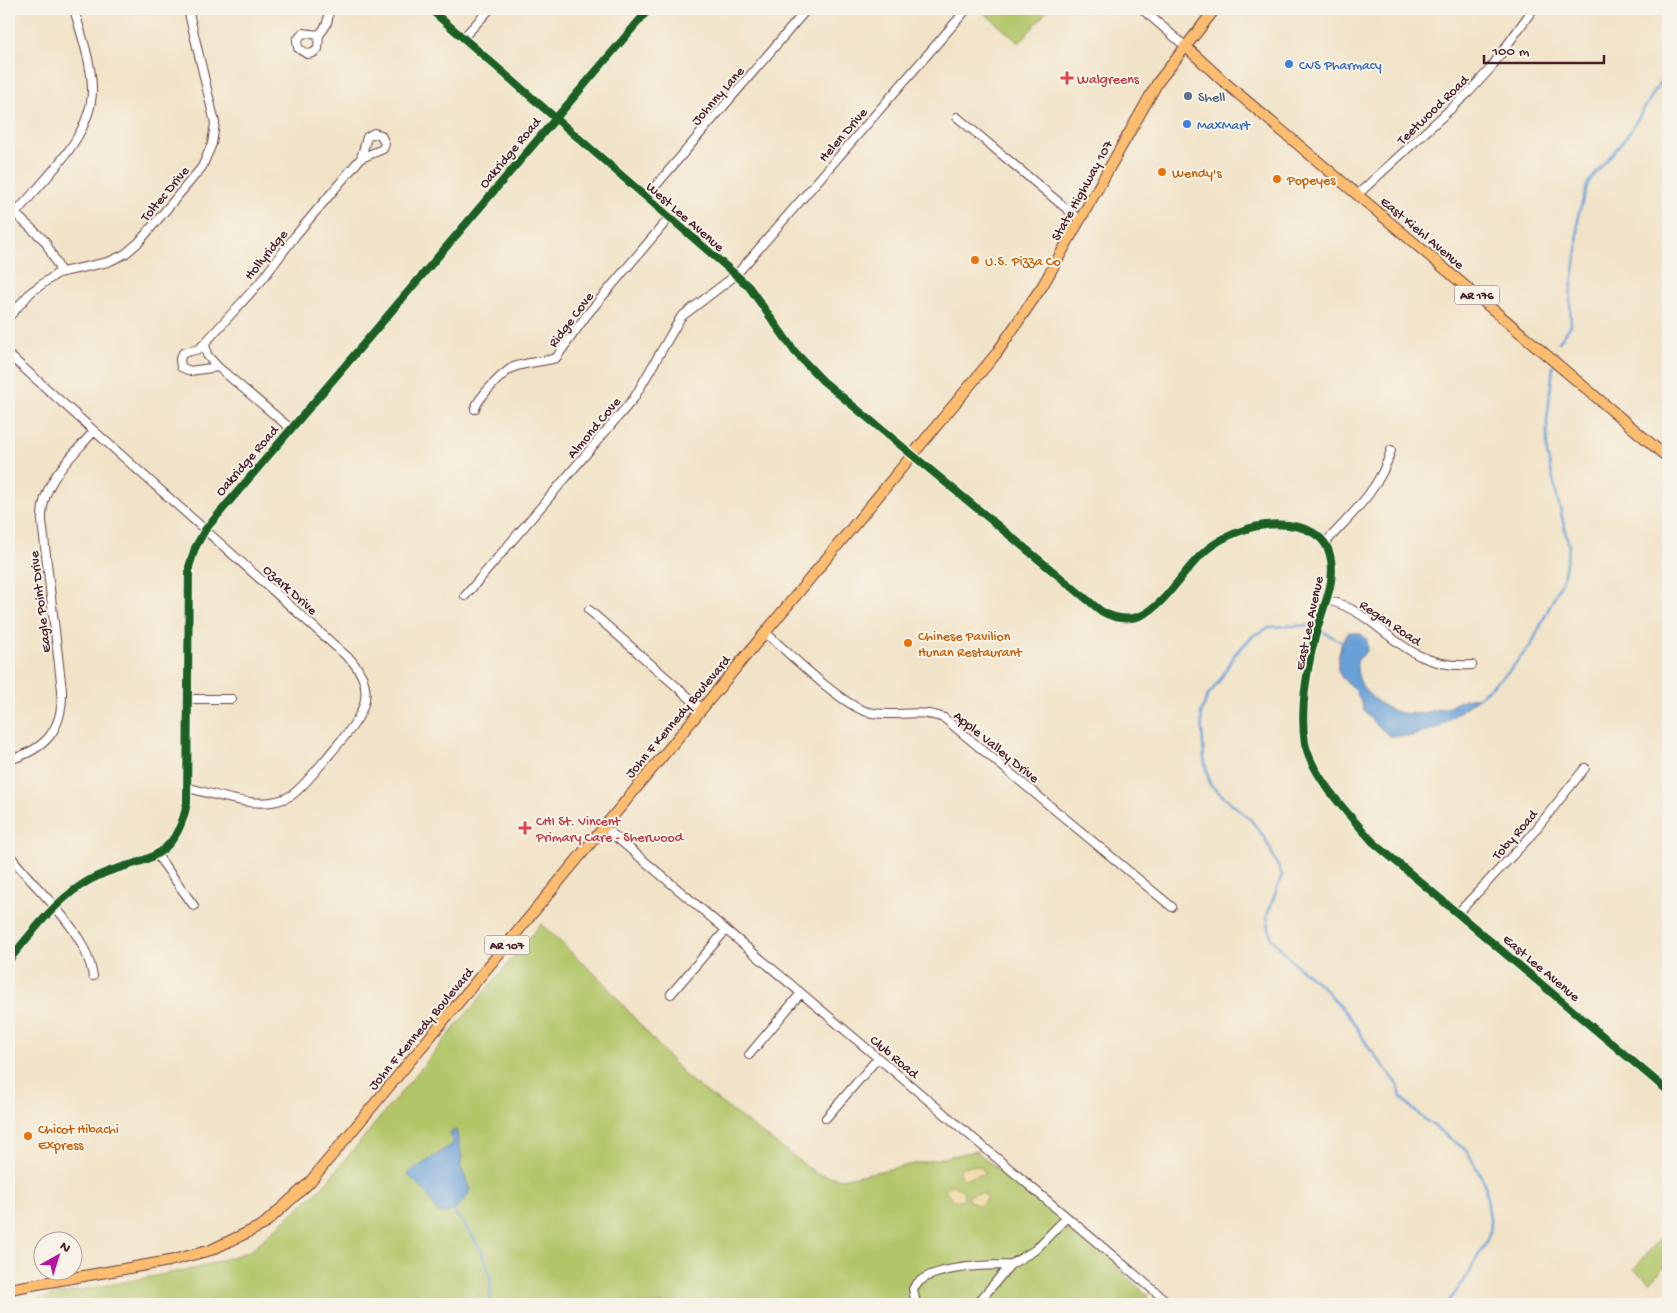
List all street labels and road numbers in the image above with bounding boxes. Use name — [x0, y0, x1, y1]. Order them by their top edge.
street label: Johnny Lane — [689, 63, 750, 130]
street label: Teetwood Road — [1394, 71, 1474, 150]
street label: Helen Drive — [816, 105, 872, 166]
street label: Oakridge Road — [476, 113, 547, 193]
street label: State Highway 107 — [1048, 137, 1118, 245]
street label: Toltec Drive — [137, 163, 195, 227]
street label: West Lee Avenue — [642, 179, 728, 257]
street label: East Kiehl Avenue — [1376, 194, 1468, 275]
street label: Hollyridge — [242, 226, 293, 284]
road number: AR 176 — [1454, 286, 1500, 304]
street label: Ridge Cove — [546, 289, 599, 352]
street label: Almond Cove — [564, 394, 626, 463]
street label: Oakridge Road — [213, 422, 284, 500]
street label: Eagle Point Drive — [27, 549, 56, 654]
street label: Ozark Drive — [259, 562, 321, 620]
street label: East Lee Avenue — [1292, 574, 1329, 672]
street label: Regan Road — [1355, 597, 1425, 652]
street label: John F Kennedy Boulevard — [623, 651, 736, 782]
street label: Apple Valley Drive — [949, 708, 1042, 788]
street label: Toby Road — [1489, 806, 1543, 865]
street label: East Lee Avenue — [1498, 932, 1583, 1007]
road number: AR 107 — [484, 936, 530, 954]
street label: John F Kennedy Boulevard — [366, 963, 479, 1094]
street label: Club Road — [866, 1033, 923, 1084]

